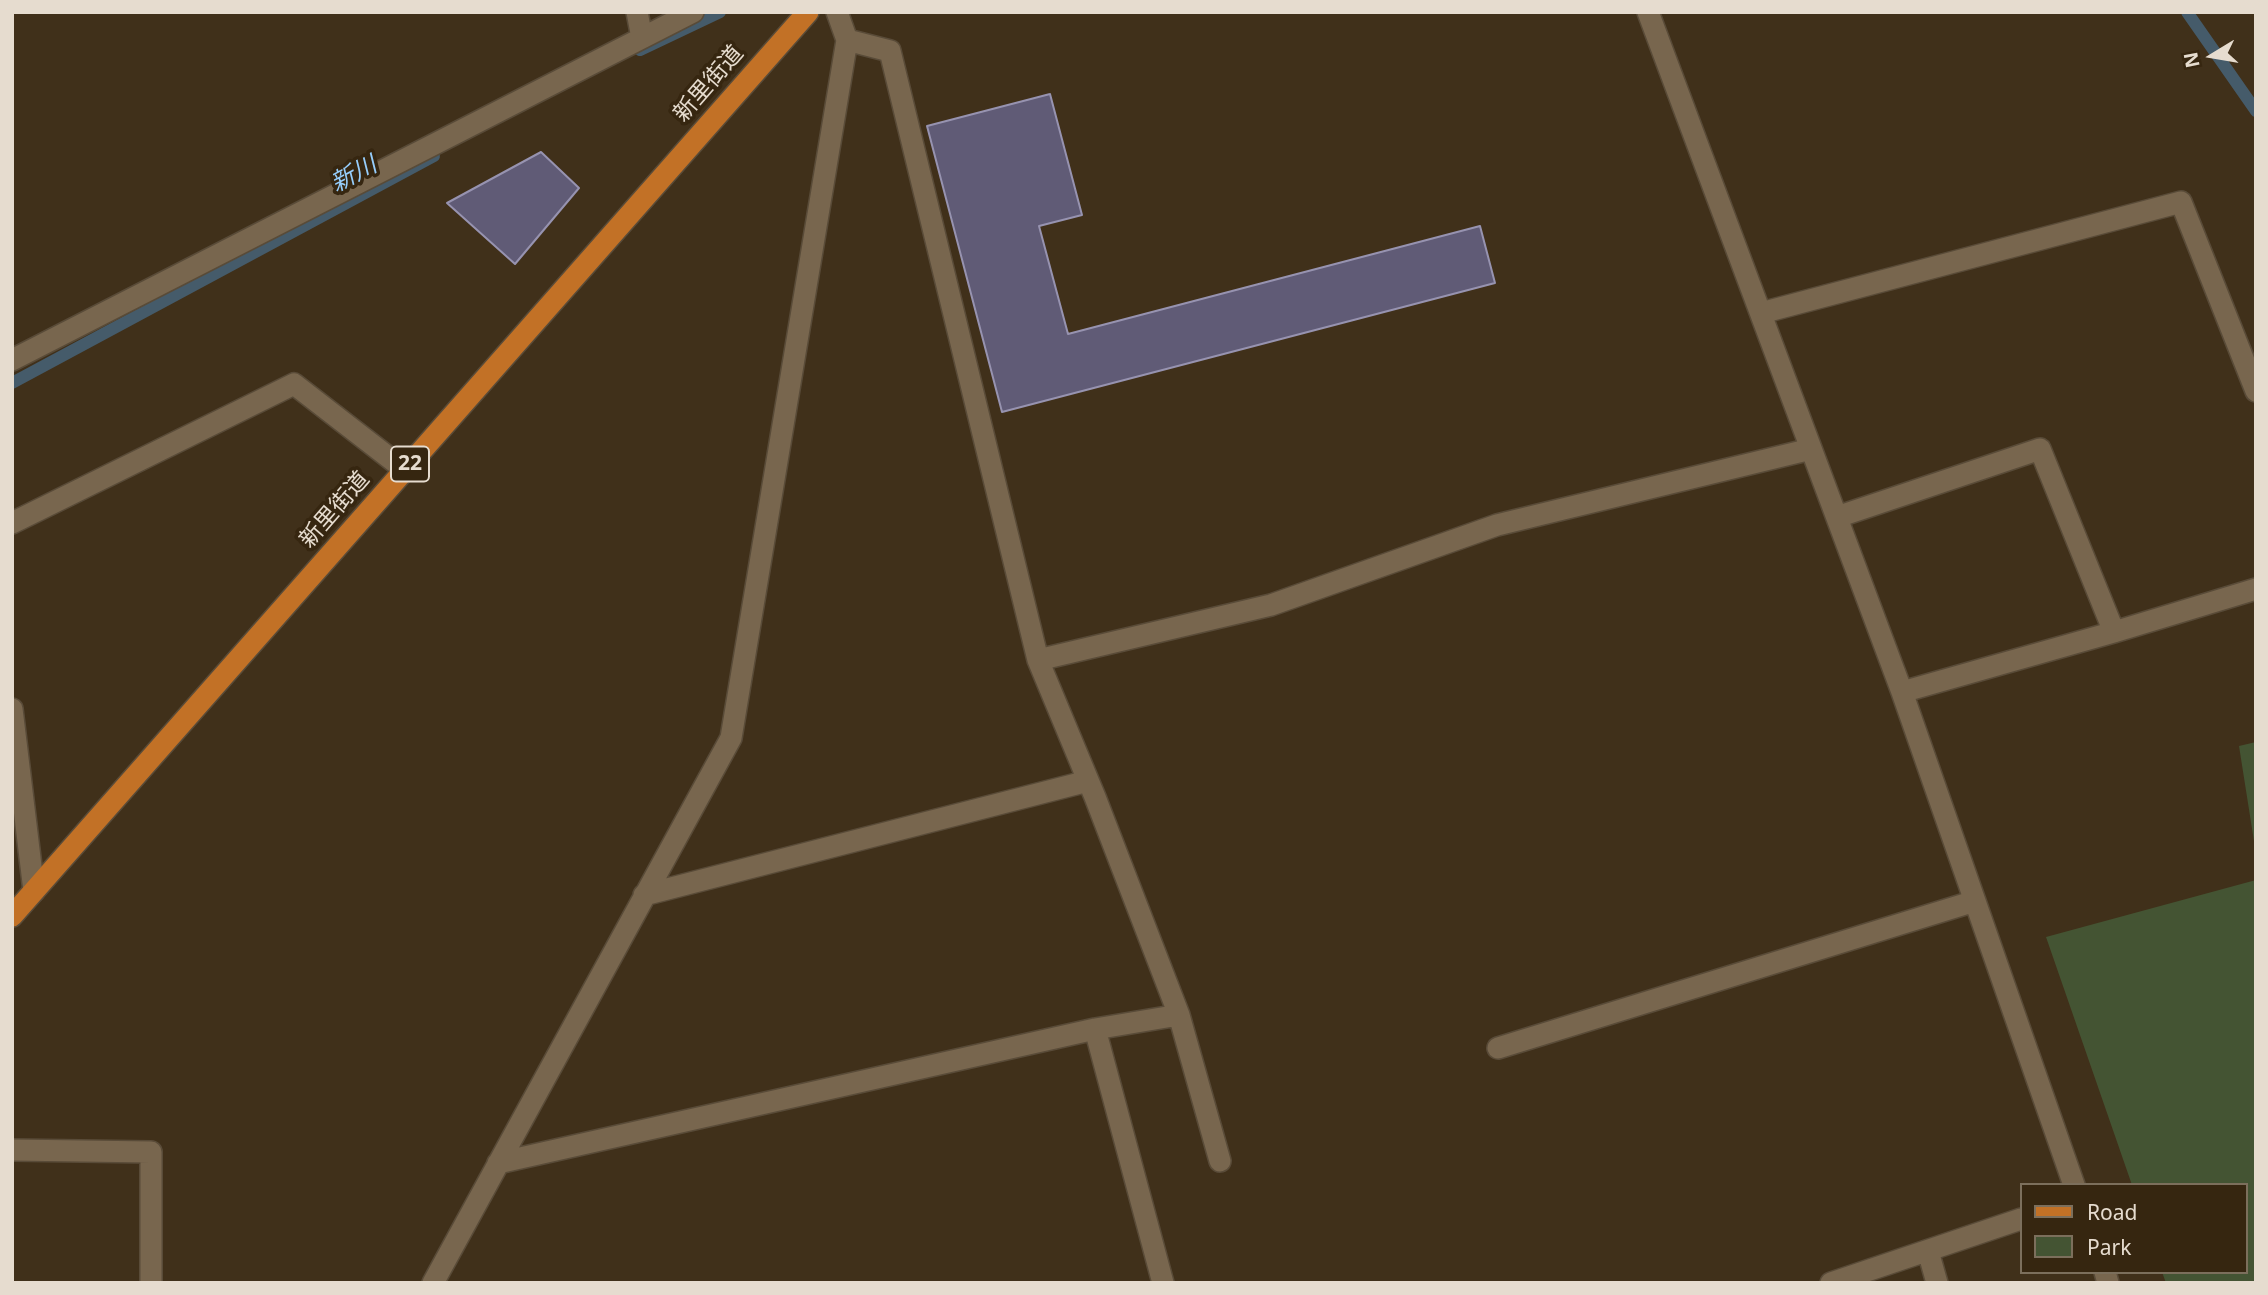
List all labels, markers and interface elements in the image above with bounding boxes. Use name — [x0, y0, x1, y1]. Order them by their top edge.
north arrow — [2177, 21, 2247, 91]
street label: 新里街道 — [668, 40, 750, 128]
text: N — [2177, 50, 2206, 70]
water label: 新川 — [326, 151, 382, 199]
road number: 22 — [391, 447, 429, 482]
street label: 新里街道 — [294, 466, 376, 554]
legend — [2020, 1183, 2247, 1274]
text: Road — [2087, 1198, 2137, 1226]
text: Park — [2087, 1233, 2131, 1261]

